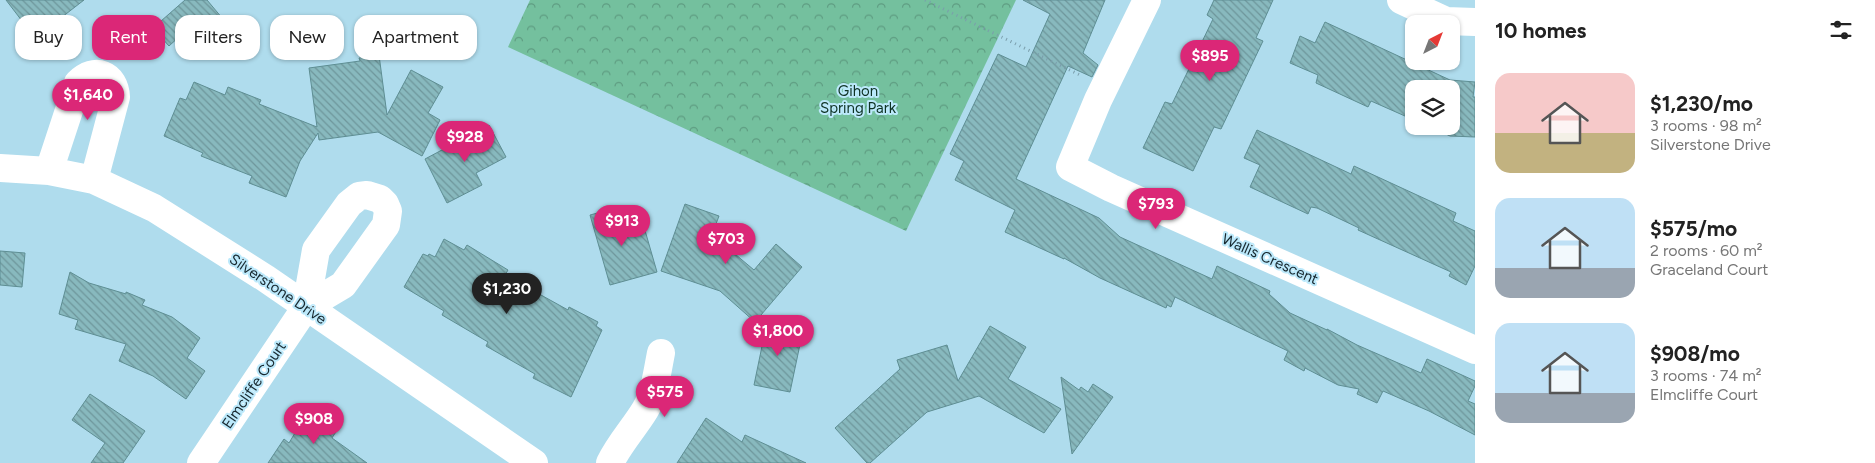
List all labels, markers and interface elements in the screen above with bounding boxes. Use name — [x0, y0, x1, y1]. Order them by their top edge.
chip: Buy — [15, 15, 82, 60]
chip: Rent — [92, 15, 165, 60]
chip: Filters — [175, 15, 260, 60]
chip: New — [270, 15, 344, 60]
chip: Apartment — [354, 15, 477, 60]
north arrow — [1405, 15, 1460, 70]
map controls — [1405, 15, 1460, 135]
icon: filters — [1827, 16, 1855, 44]
text: 10 homes — [1495, 18, 1586, 43]
pin: $895 — [1180, 39, 1240, 82]
text: $895 — [1191, 46, 1229, 65]
pin: $1,640 — [47, 78, 129, 121]
button: layers — [1405, 80, 1460, 135]
park label: Gihon Spring Park — [820, 82, 897, 117]
text: $1,640 — [63, 85, 113, 104]
text: $1,230/mo — [1650, 91, 1753, 116]
icon: home — [1535, 93, 1595, 153]
text: 3 rooms · 98 m² — [1650, 116, 1762, 135]
pin: $928 — [435, 120, 495, 163]
text: $928 — [446, 127, 484, 146]
text: Silverstone Drive — [1650, 135, 1771, 154]
pin: $793 — [1126, 188, 1186, 230]
text: $793 — [1138, 194, 1174, 213]
pin: $913 — [592, 204, 652, 247]
text: $913 — [605, 211, 639, 230]
text: $575/mo — [1650, 216, 1737, 241]
icon: home — [1535, 218, 1595, 278]
pin: $703 — [696, 222, 756, 265]
text: $703 — [707, 229, 745, 248]
street label: Wallis Crescent — [1219, 230, 1321, 288]
text: 2 rooms · 60 m² — [1650, 241, 1763, 260]
street label: Silverstone Drive — [226, 250, 330, 328]
text: Graceland Court — [1650, 260, 1768, 279]
pin: $1,230 — [466, 272, 548, 315]
text: $1,230 — [483, 279, 531, 298]
pin: $1,800 — [737, 314, 819, 357]
text: $1,800 — [753, 321, 803, 340]
street label: Elmcliffe Court — [218, 338, 290, 432]
text: $908/mo — [1650, 341, 1740, 366]
icon: home — [1535, 343, 1595, 403]
text: 3 rooms · 74 m² — [1650, 366, 1762, 385]
pin: $575 — [635, 376, 695, 418]
text: $575 — [647, 382, 683, 401]
text: Elmcliffe Court — [1650, 385, 1758, 404]
pin: $908 — [284, 402, 344, 445]
text: $908 — [295, 409, 333, 428]

